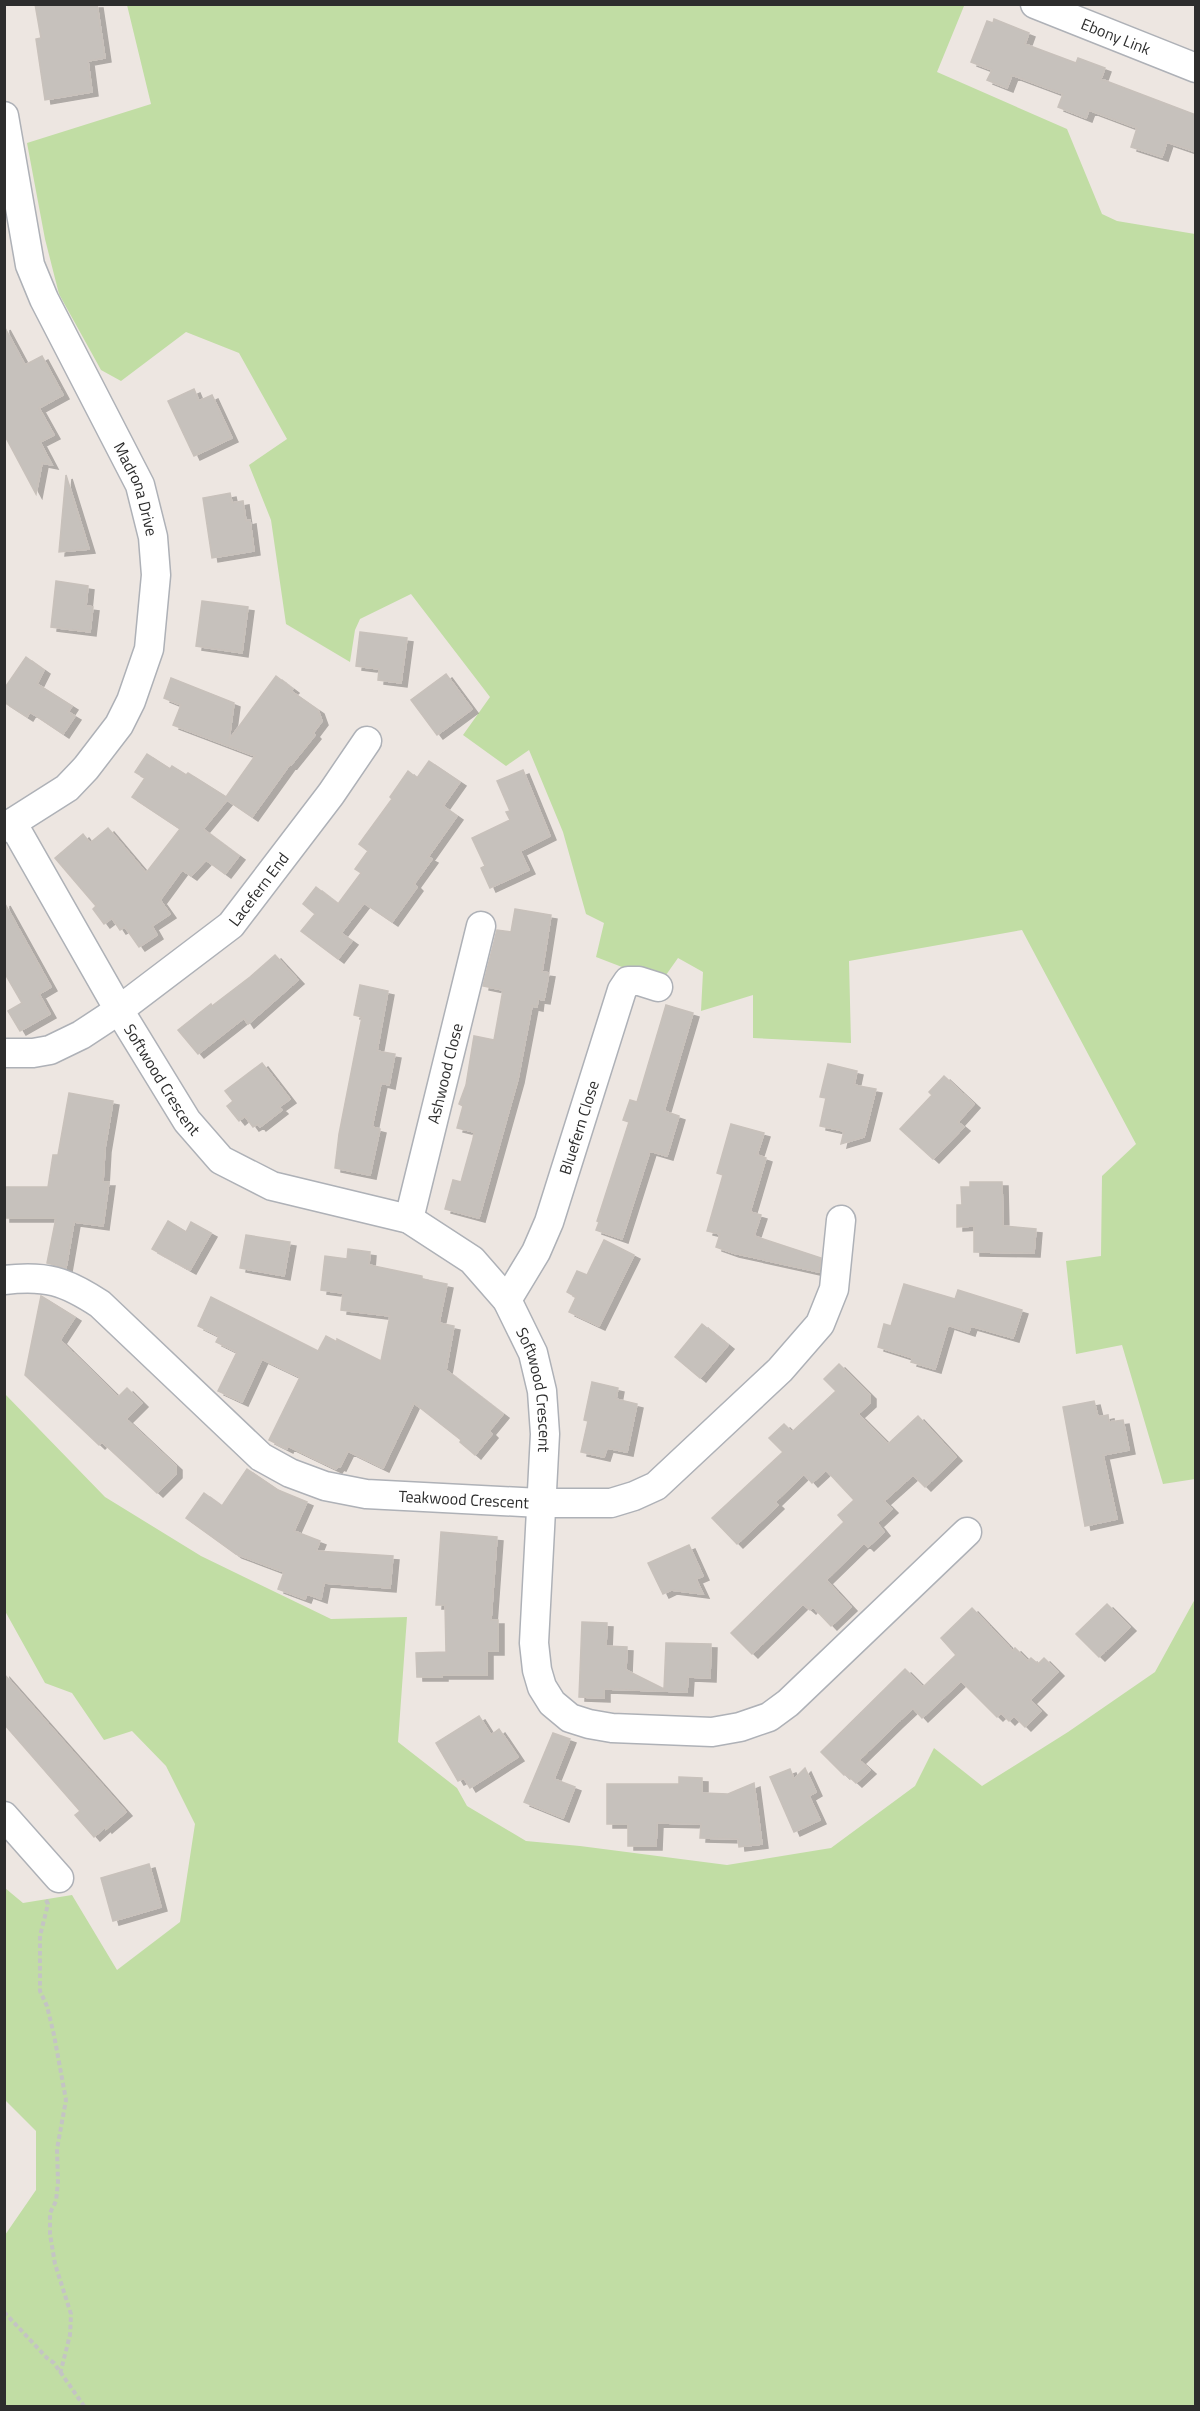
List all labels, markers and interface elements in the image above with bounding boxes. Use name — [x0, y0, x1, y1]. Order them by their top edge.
street label: Ebony Link — [1078, 12, 1154, 61]
street label: Madrona Drive — [108, 438, 164, 539]
street label: Lacefern End — [222, 847, 295, 931]
street label: Softwood Crescent — [118, 1019, 207, 1141]
street label: Ashwood Close — [421, 1020, 469, 1126]
street label: Bluefern Close — [553, 1077, 605, 1177]
street label: Softwood Crescent — [510, 1323, 557, 1453]
street label: Teakwood Crescent — [398, 1484, 530, 1514]

